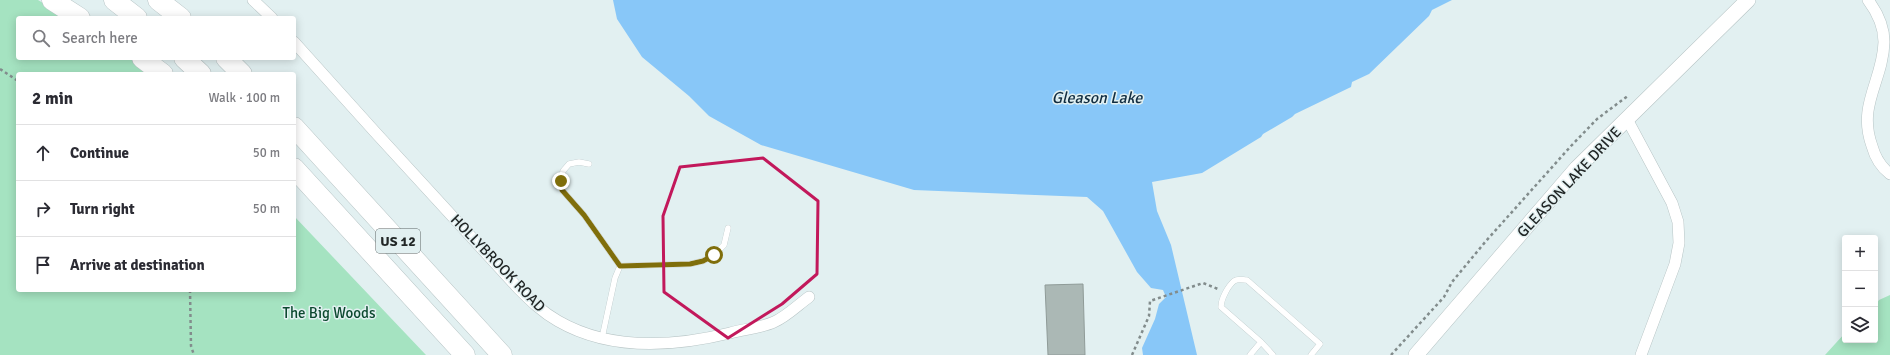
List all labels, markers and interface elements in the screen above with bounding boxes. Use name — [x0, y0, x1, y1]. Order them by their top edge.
search box — [16, 16, 296, 60]
icon: search — [30, 27, 52, 49]
text: Search here — [62, 29, 138, 47]
text: 2 min — [32, 88, 73, 109]
water label: Gleason Lake — [1052, 88, 1143, 108]
text: Walk · 100 m — [209, 90, 280, 106]
street label: GLEASON LAKE DRIVE — [1513, 123, 1625, 241]
icon: ahead — [32, 142, 54, 164]
text: Continue — [70, 144, 129, 162]
text: 50 m — [253, 145, 280, 161]
route end — [552, 172, 570, 190]
icon: right — [32, 198, 54, 220]
text: Turn right — [70, 200, 135, 218]
text: 50 m — [253, 201, 280, 217]
street label: HOLLYBROOK ROAD — [447, 210, 549, 316]
road number: US 12 — [376, 229, 420, 253]
map controls — [1842, 235, 1878, 343]
button: + — [1842, 235, 1878, 271]
route start — [705, 246, 723, 264]
icon: arrive — [32, 254, 54, 276]
text: Arrive at destination — [70, 256, 205, 274]
button: − — [1842, 271, 1878, 307]
park label: The Big Woods — [283, 304, 376, 322]
button: layers — [1842, 307, 1878, 343]

